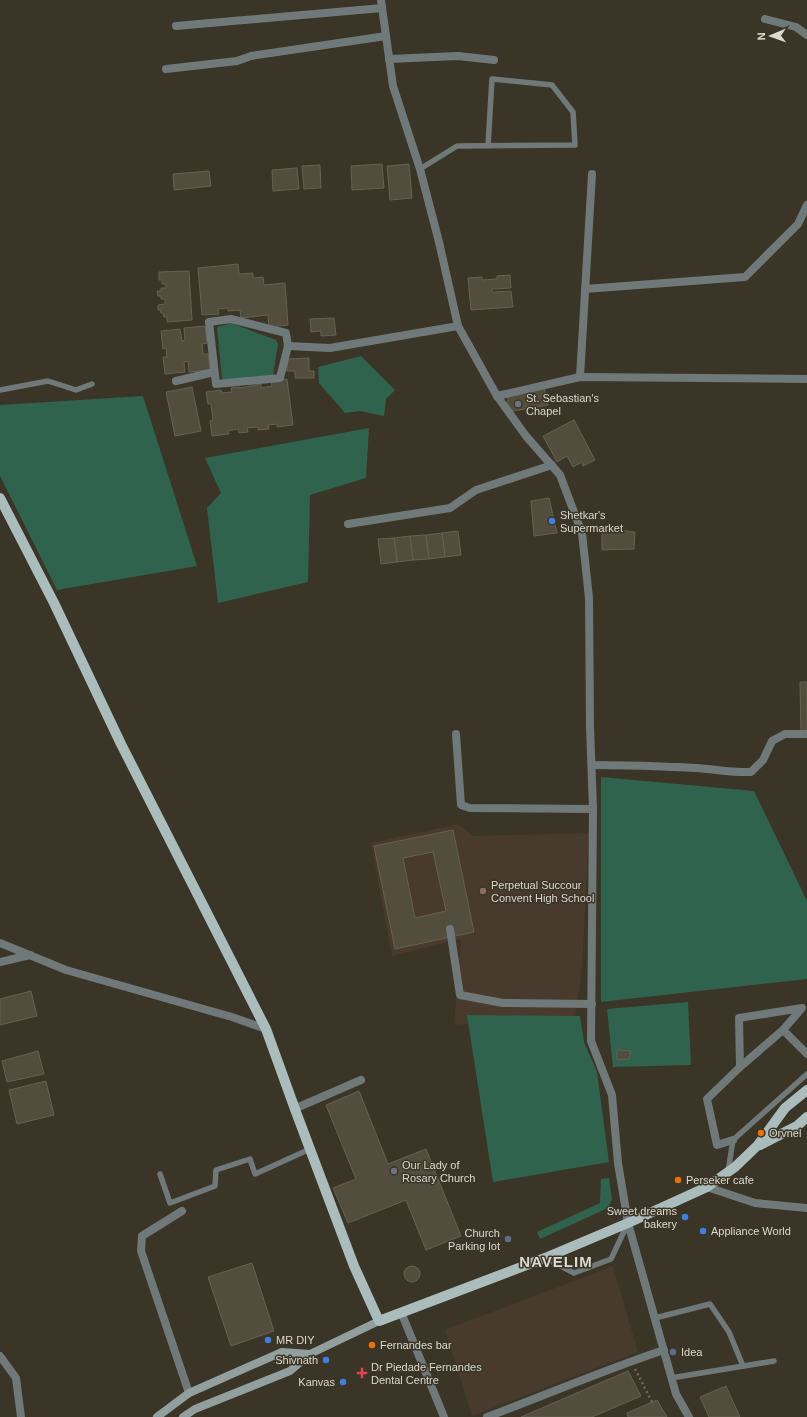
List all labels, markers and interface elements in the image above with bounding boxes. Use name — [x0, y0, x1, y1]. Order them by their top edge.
north arrow — [751, 16, 791, 56]
text: N — [755, 32, 767, 41]
place label: St. Sebastian's Chapel — [526, 392, 600, 417]
marker: St. Sebastian's Chapel — [513, 399, 523, 409]
place label: Shetkar's Supermarket — [560, 509, 623, 534]
marker: Shetkar's Supermarket — [547, 516, 557, 526]
place label: Perpetual Succour Convent High School — [491, 879, 594, 904]
marker: Perpetual Succour Convent High School — [478, 886, 488, 896]
place label: Orvnel — [769, 1127, 801, 1139]
marker: Orvnel — [756, 1128, 766, 1138]
place label: Our Lady of Rosary Church — [402, 1159, 475, 1184]
marker: Our Lady of Rosary Church — [389, 1166, 399, 1176]
place label: Perseker cafe — [686, 1174, 754, 1186]
marker: Perseker cafe — [673, 1175, 683, 1185]
place label: Sweet dreams bakery — [607, 1205, 677, 1230]
marker: Sweet dreams bakery — [680, 1212, 690, 1222]
place label: Appliance World — [711, 1225, 791, 1237]
marker: Appliance World — [698, 1226, 708, 1236]
place label: Church Parking lot — [448, 1227, 500, 1252]
marker: Church Parking lot — [503, 1234, 513, 1244]
district label: NAVELIM — [519, 1253, 593, 1270]
place label: MR DIY — [276, 1334, 315, 1346]
marker: MR DIY — [263, 1335, 273, 1345]
place label: Fernandes bar — [380, 1339, 452, 1351]
marker: Fernandes bar — [367, 1340, 377, 1350]
place label: Idea — [681, 1346, 703, 1358]
marker: Idea — [668, 1347, 678, 1357]
place label: Shivnath — [275, 1354, 318, 1366]
marker: Shivnath — [321, 1355, 331, 1365]
place label: Dr Piedade Fernandes Dental Centre — [371, 1361, 482, 1386]
marker: Dr Piedade Fernandes Dental Centre — [356, 1367, 368, 1379]
place label: Kanvas — [298, 1376, 335, 1388]
marker: Kanvas — [338, 1377, 348, 1387]

